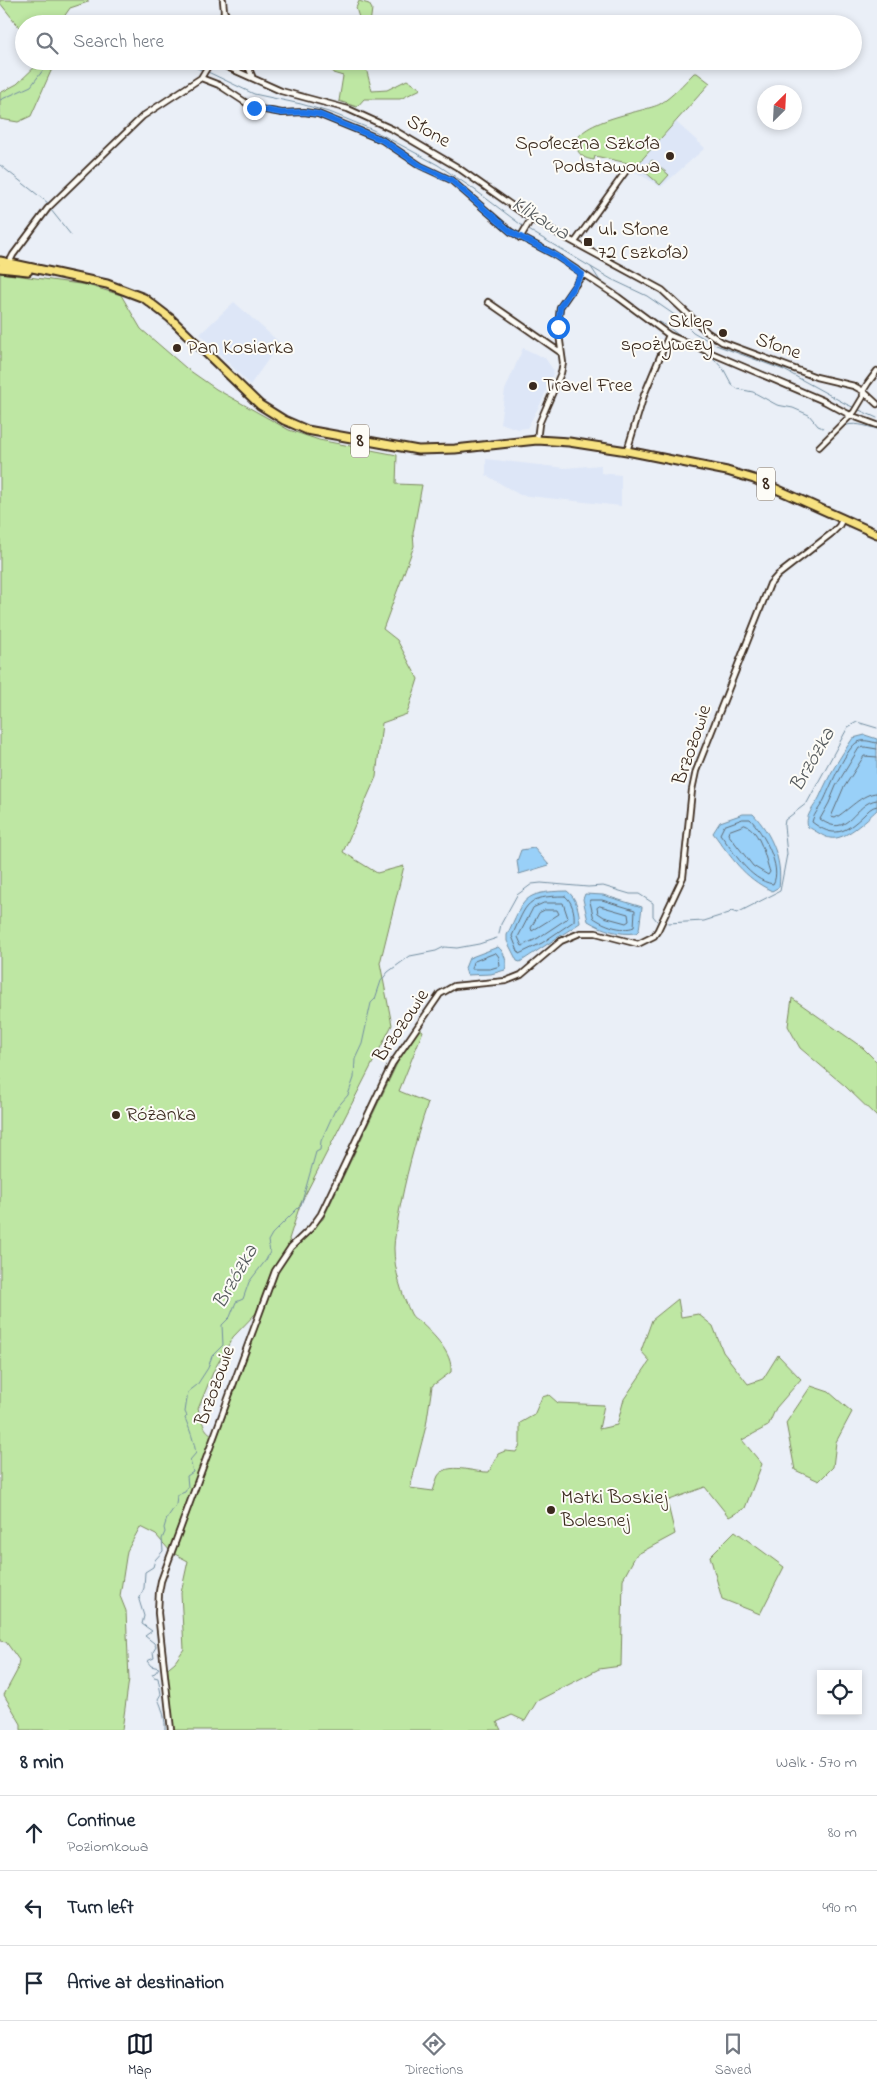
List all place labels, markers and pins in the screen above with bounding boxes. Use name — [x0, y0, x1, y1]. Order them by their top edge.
place label: Społeczna Szkoła Podstawowa — [515, 130, 660, 182]
marker: Społeczna Szkoła Podstawowa — [664, 150, 676, 162]
place label: ul. Słone 72 (szkoła) — [598, 216, 688, 268]
marker: ul. Słone 72 (szkoła) — [582, 236, 594, 248]
place label: Sklep spożywczy — [621, 308, 713, 360]
marker: Sklep spożywczy — [717, 327, 729, 339]
place label: Pan Kosiarka — [187, 334, 293, 363]
marker: Pan Kosiarka — [171, 342, 183, 354]
place label: Travel Free — [543, 372, 633, 401]
marker: Travel Free — [527, 380, 539, 392]
place label: Różanka — [126, 1101, 196, 1130]
marker: Różanka — [110, 1109, 122, 1121]
place label: Matki Boskiej Bolesnej — [560, 1484, 668, 1536]
marker: Matki Boskiej Bolesnej — [545, 1504, 557, 1516]

